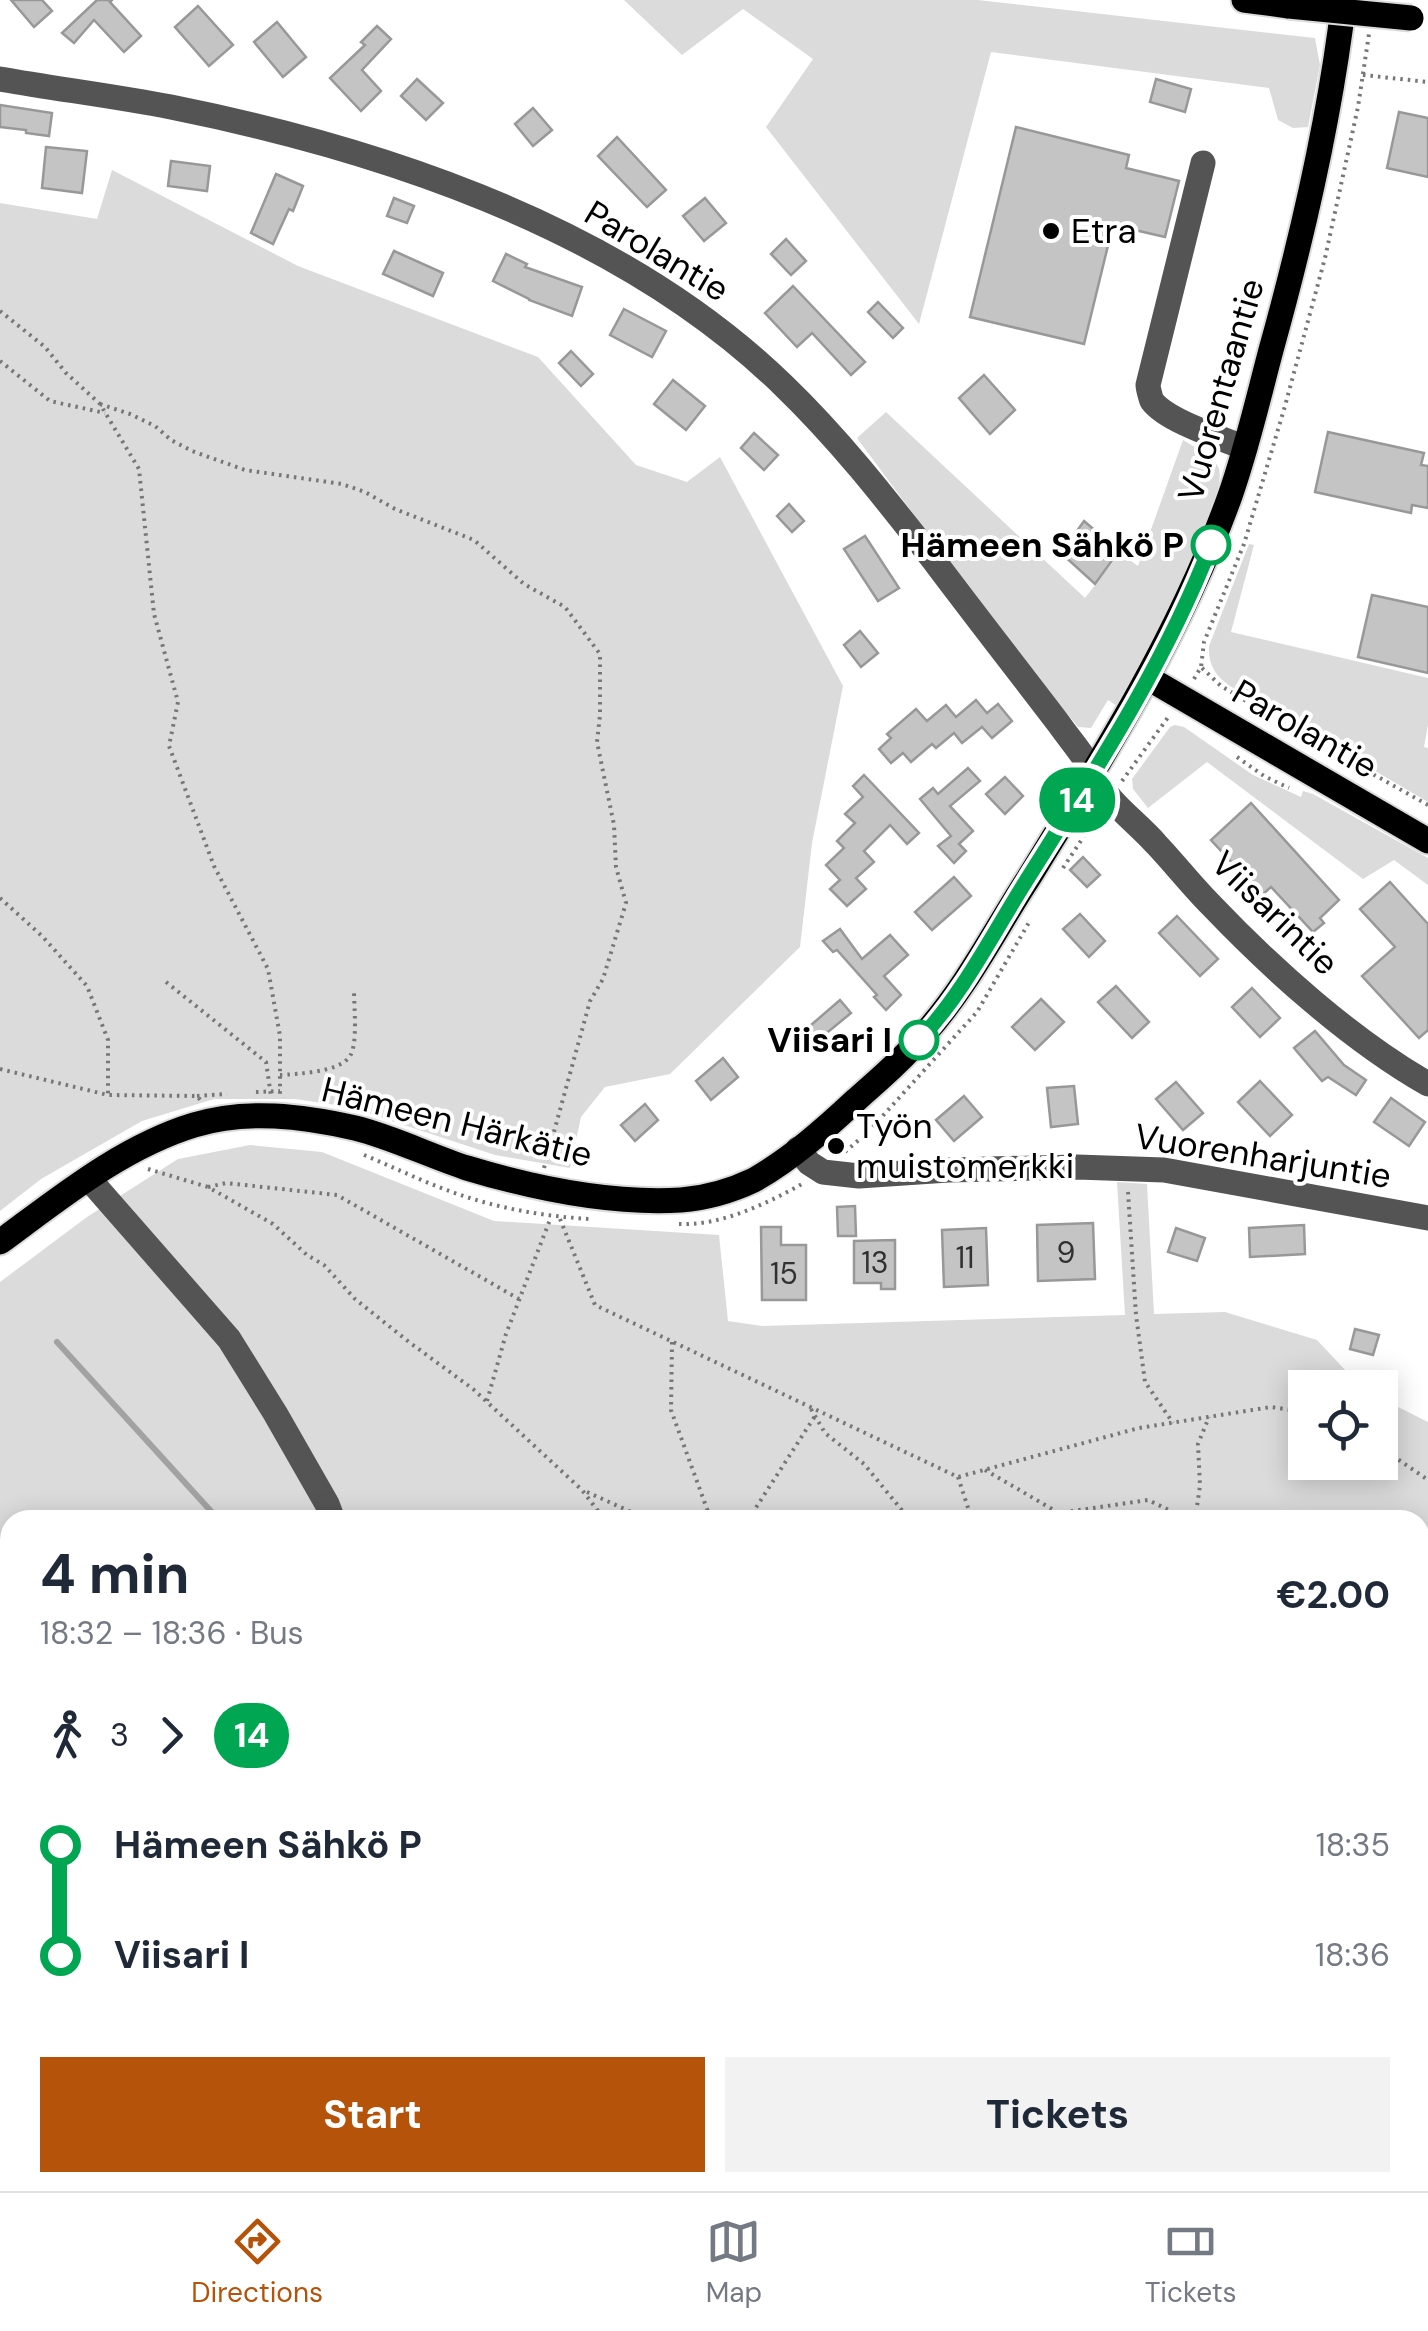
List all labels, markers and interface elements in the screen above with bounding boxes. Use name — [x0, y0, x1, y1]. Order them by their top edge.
street label: Parolantie — [576, 190, 738, 312]
place label: Etra — [1071, 208, 1137, 254]
marker: Etra — [1040, 220, 1062, 242]
street label: Vuorentaantie — [1167, 273, 1275, 507]
place label: Hämeen Sähkö P — [900, 522, 1184, 568]
marker: Hämeen Sähkö P — [1192, 526, 1230, 564]
street label: Parolantie — [1224, 669, 1386, 789]
line badge: 14 — [1032, 768, 1122, 832]
text: 14 — [1059, 777, 1095, 823]
street label: Viisarintie — [1201, 841, 1349, 985]
place label: Viisari I — [767, 1017, 892, 1063]
marker: Viisari I — [900, 1021, 938, 1059]
street label: Hämeen Härkätie — [317, 1066, 597, 1178]
place label: Työn muistomerkki — [856, 1103, 1074, 1189]
street label: Vuorenharjuntie — [1132, 1113, 1394, 1199]
marker: Työn muistomerkki — [825, 1135, 847, 1157]
house number: 9 — [1057, 1233, 1075, 1272]
house number: 11 — [956, 1238, 974, 1277]
house number: 13 — [861, 1243, 889, 1282]
house number: 15 — [770, 1254, 798, 1293]
map controls — [1288, 1370, 1398, 1480]
button: locate — [1288, 1370, 1398, 1480]
text: 4 min — [40, 1538, 189, 1610]
text: €2.00 — [1276, 1570, 1390, 1620]
text: 18:32 – 18:36 · Bus — [40, 1612, 304, 1654]
icon: walk — [40, 1708, 95, 1763]
icon: forward — [144, 1708, 199, 1763]
text: 14 — [234, 1712, 269, 1758]
text: 3 — [110, 1714, 129, 1756]
text: Hämeen Sähkö P — [114, 1820, 422, 1870]
text: 18:35 — [1316, 1824, 1390, 1866]
text: Viisari I — [114, 1930, 249, 1980]
text: 18:36 — [1315, 1934, 1390, 1976]
button: Start — [40, 2057, 705, 2172]
button: Tickets — [725, 2057, 1390, 2172]
tab: Directions — [191, 2214, 323, 2311]
tab: Map — [706, 2214, 762, 2311]
tab: Tickets — [1145, 2214, 1237, 2311]

